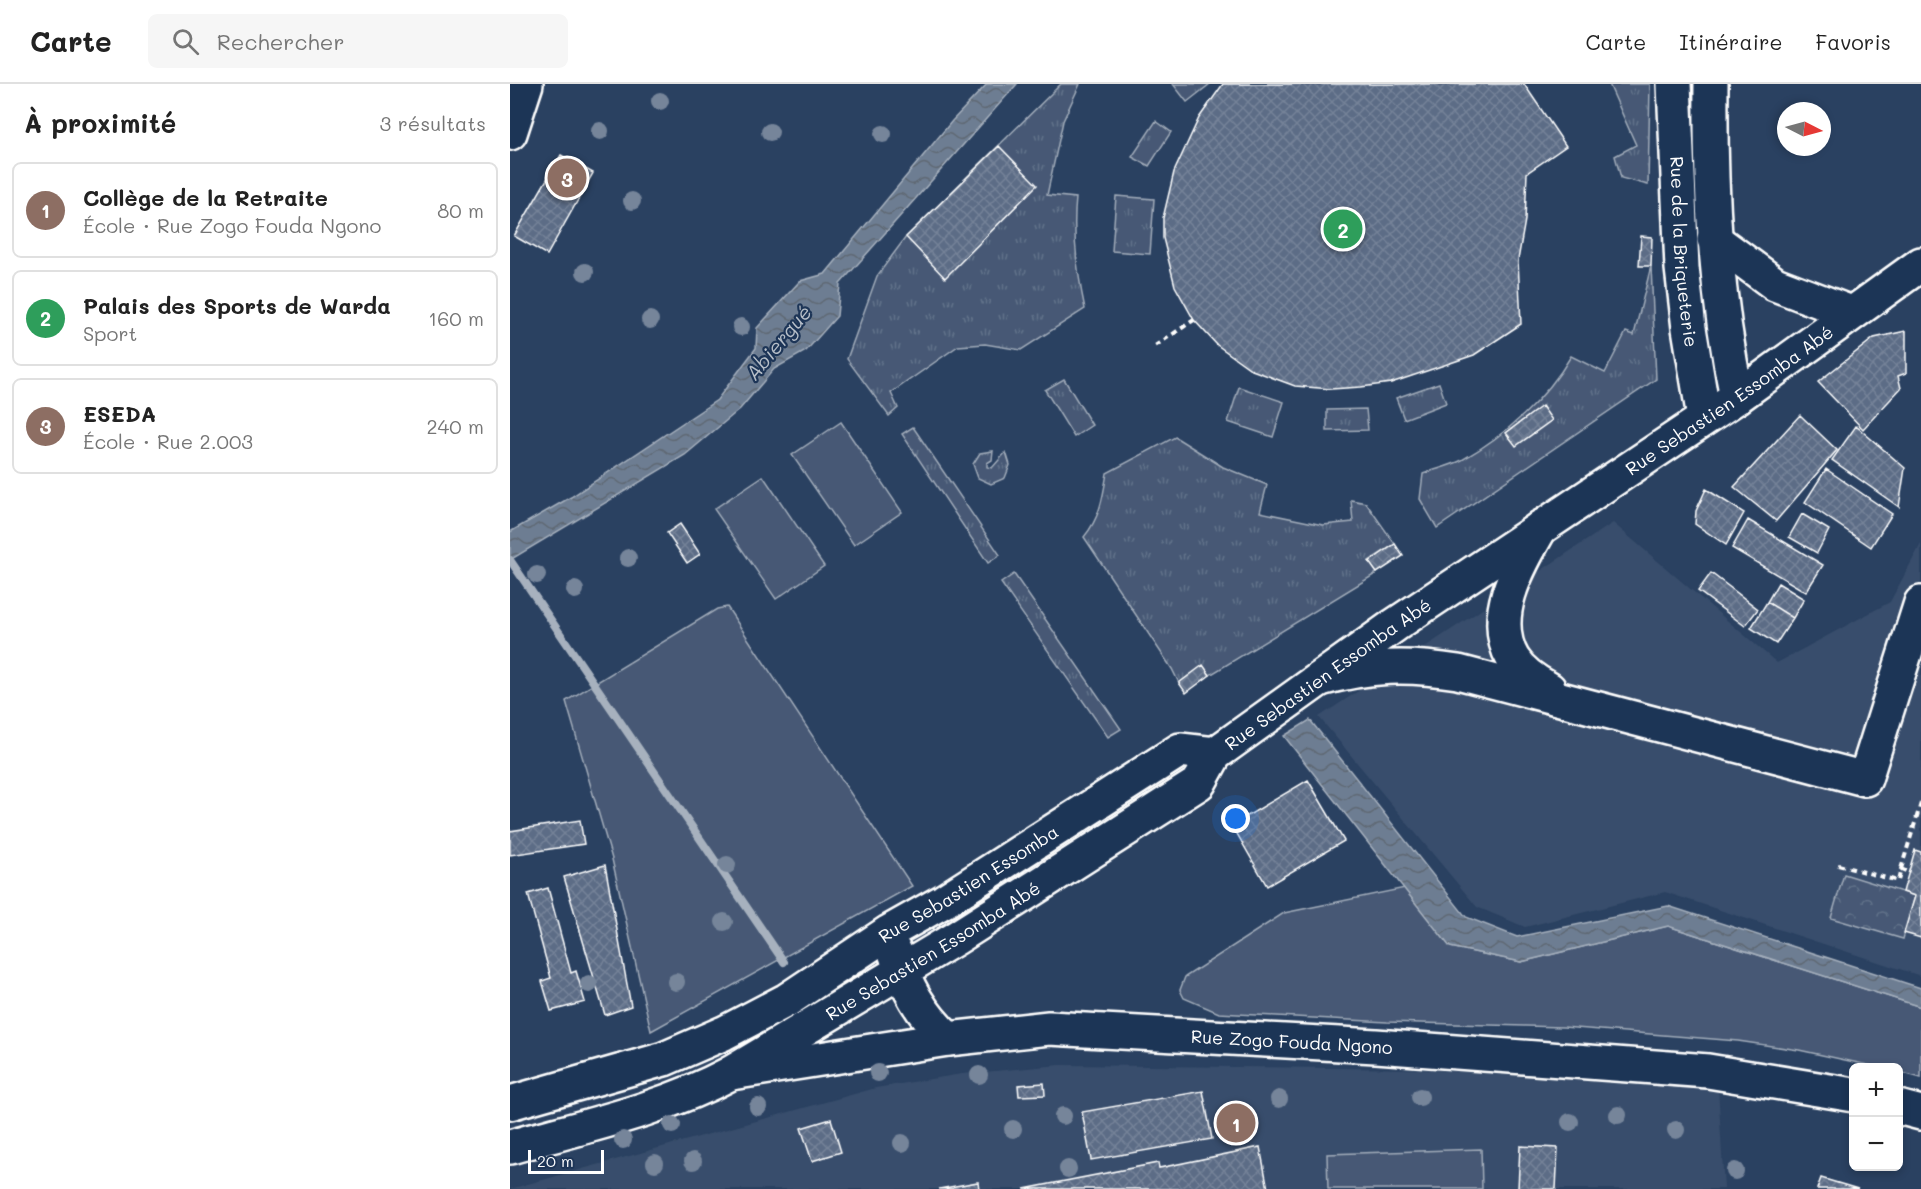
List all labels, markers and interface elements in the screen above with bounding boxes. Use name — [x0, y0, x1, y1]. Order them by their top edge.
search box — [148, 14, 568, 68]
text: Carte — [30, 23, 112, 59]
icon: search — [169, 25, 202, 58]
text: Rechercher — [217, 27, 344, 56]
text: Carte — [1585, 28, 1646, 55]
text: Itinéraire — [1679, 28, 1782, 55]
text: Favoris — [1815, 28, 1891, 55]
north arrow — [1777, 102, 1831, 156]
text: À proximité — [24, 106, 176, 140]
text: 3 résultats — [380, 110, 486, 136]
pin: 3 — [548, 156, 586, 200]
street label: Rue de la Briqueterie — [1665, 156, 1704, 349]
text: Collège de la Retraite — [83, 183, 328, 212]
text: 1 — [41, 197, 50, 223]
text: 80 m — [437, 197, 484, 223]
pin: 2 — [1324, 206, 1362, 252]
text: École · Rue Zogo Fouda Ngono — [83, 212, 381, 238]
text: Palais des Sports de Warda — [83, 291, 391, 320]
water label: Abiergué — [739, 299, 817, 385]
text: 2 — [40, 305, 51, 331]
text: 160 m — [428, 305, 484, 331]
text: Sport — [83, 320, 137, 346]
street label: Rue Sebastien Essomba Abé — [1620, 320, 1838, 480]
text: ESEDA — [83, 399, 156, 428]
text: 3 — [40, 413, 52, 439]
text: 240 m — [426, 413, 484, 439]
text: École · Rue 2.003 — [83, 428, 253, 454]
street label: Rue Sebastien Essomba Abé — [1220, 592, 1436, 755]
your location — [1221, 804, 1250, 833]
street label: Rue Sebastien Essomba — [873, 819, 1063, 948]
street label: Rue Sebastien Essomba Abé — [821, 875, 1045, 1026]
street label: Rue Zogo Fouda Ngono — [1190, 1024, 1394, 1059]
map controls — [1849, 1063, 1903, 1171]
button: + — [1849, 1063, 1903, 1117]
pin: 1 — [1216, 1100, 1256, 1146]
button: − — [1849, 1117, 1903, 1171]
scale bar — [528, 1147, 604, 1174]
text: 20 m — [537, 1150, 574, 1171]

